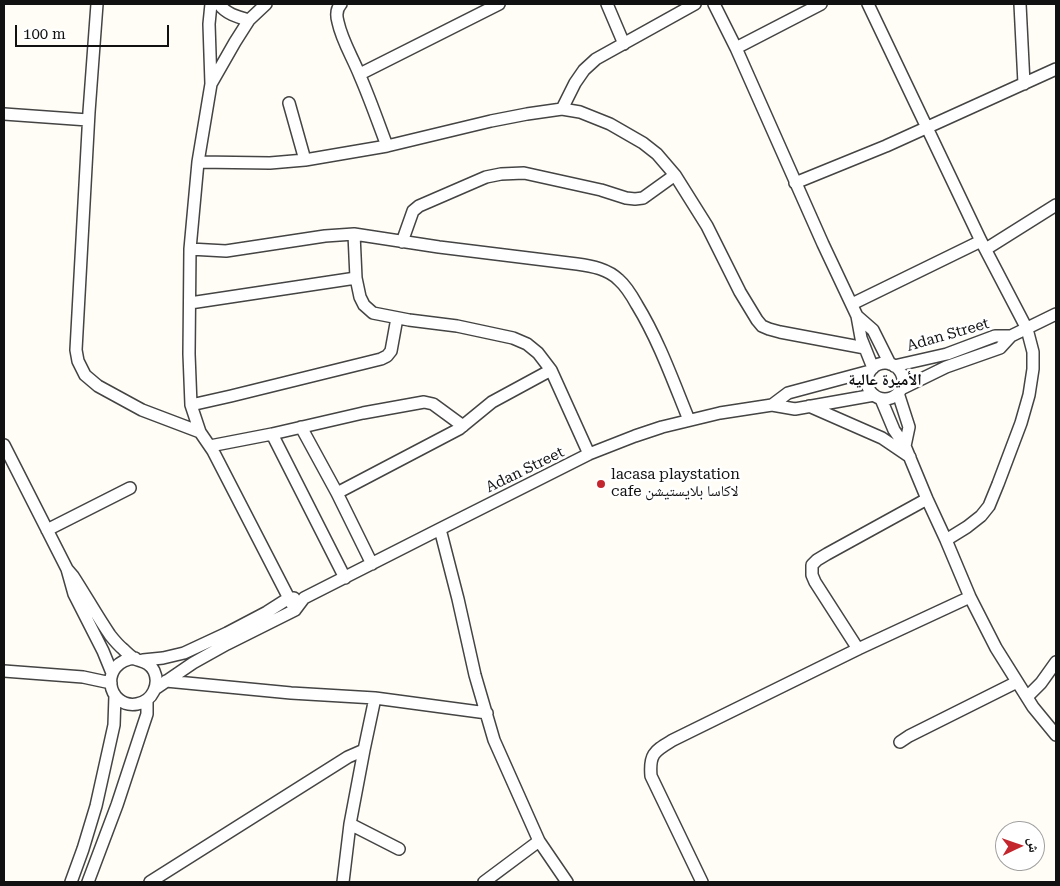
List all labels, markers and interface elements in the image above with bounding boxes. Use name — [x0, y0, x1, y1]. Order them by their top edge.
scale bar — [18, 15, 171, 47]
text: 100 m — [23, 25, 66, 43]
street label: Adan Street — [905, 315, 991, 355]
district label: الأميرة عالية — [848, 370, 922, 390]
street label: Adan Street — [483, 443, 567, 497]
place label: lacasa playstation cafe لاكاسا بلايستيشن — [611, 466, 740, 501]
marker: lacasa playstation cafe لاكاسا بلايستيشن — [595, 478, 607, 490]
north arrow — [995, 821, 1045, 871]
text: ش — [1026, 837, 1042, 853]

